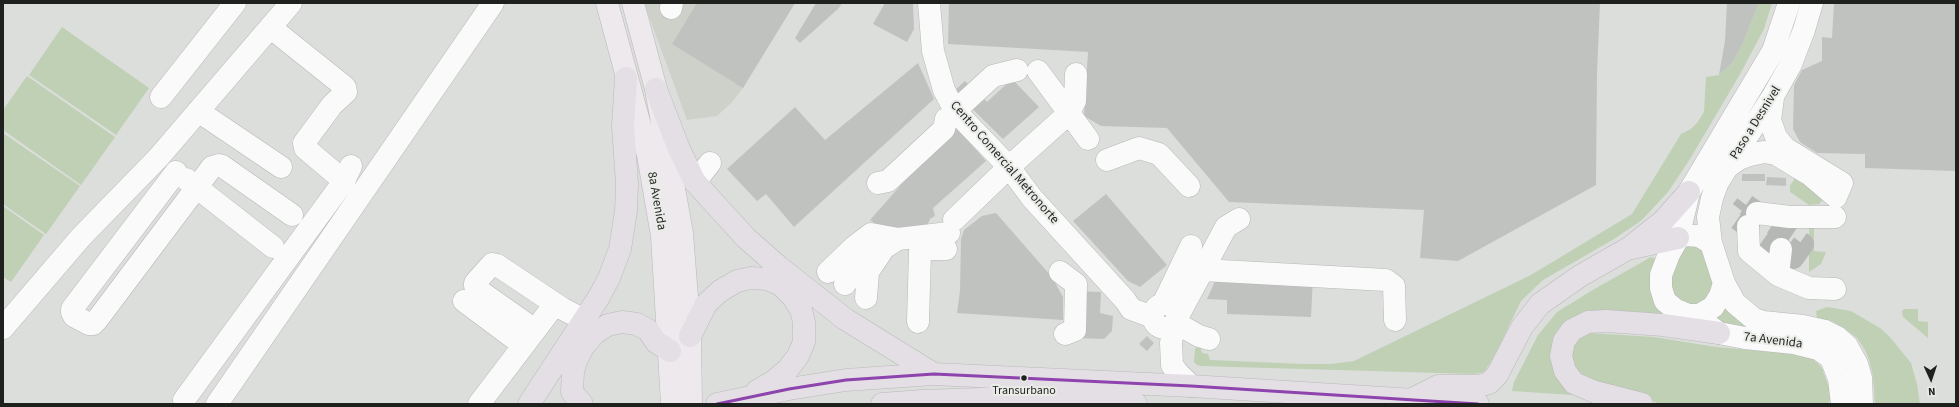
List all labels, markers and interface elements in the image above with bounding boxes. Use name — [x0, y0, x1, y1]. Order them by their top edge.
street label: Paso a Desnivel — [1727, 83, 1785, 163]
street label: Centro Comercial Metronorte — [946, 98, 1062, 228]
street label: 8a Avenida — [643, 171, 669, 231]
street label: 7a Avenida — [1743, 330, 1803, 352]
north arrow — [1911, 359, 1951, 399]
marker: Transurbano — [1019, 373, 1029, 383]
place label: Transurbano — [992, 384, 1056, 398]
text: N — [1928, 384, 1936, 399]

